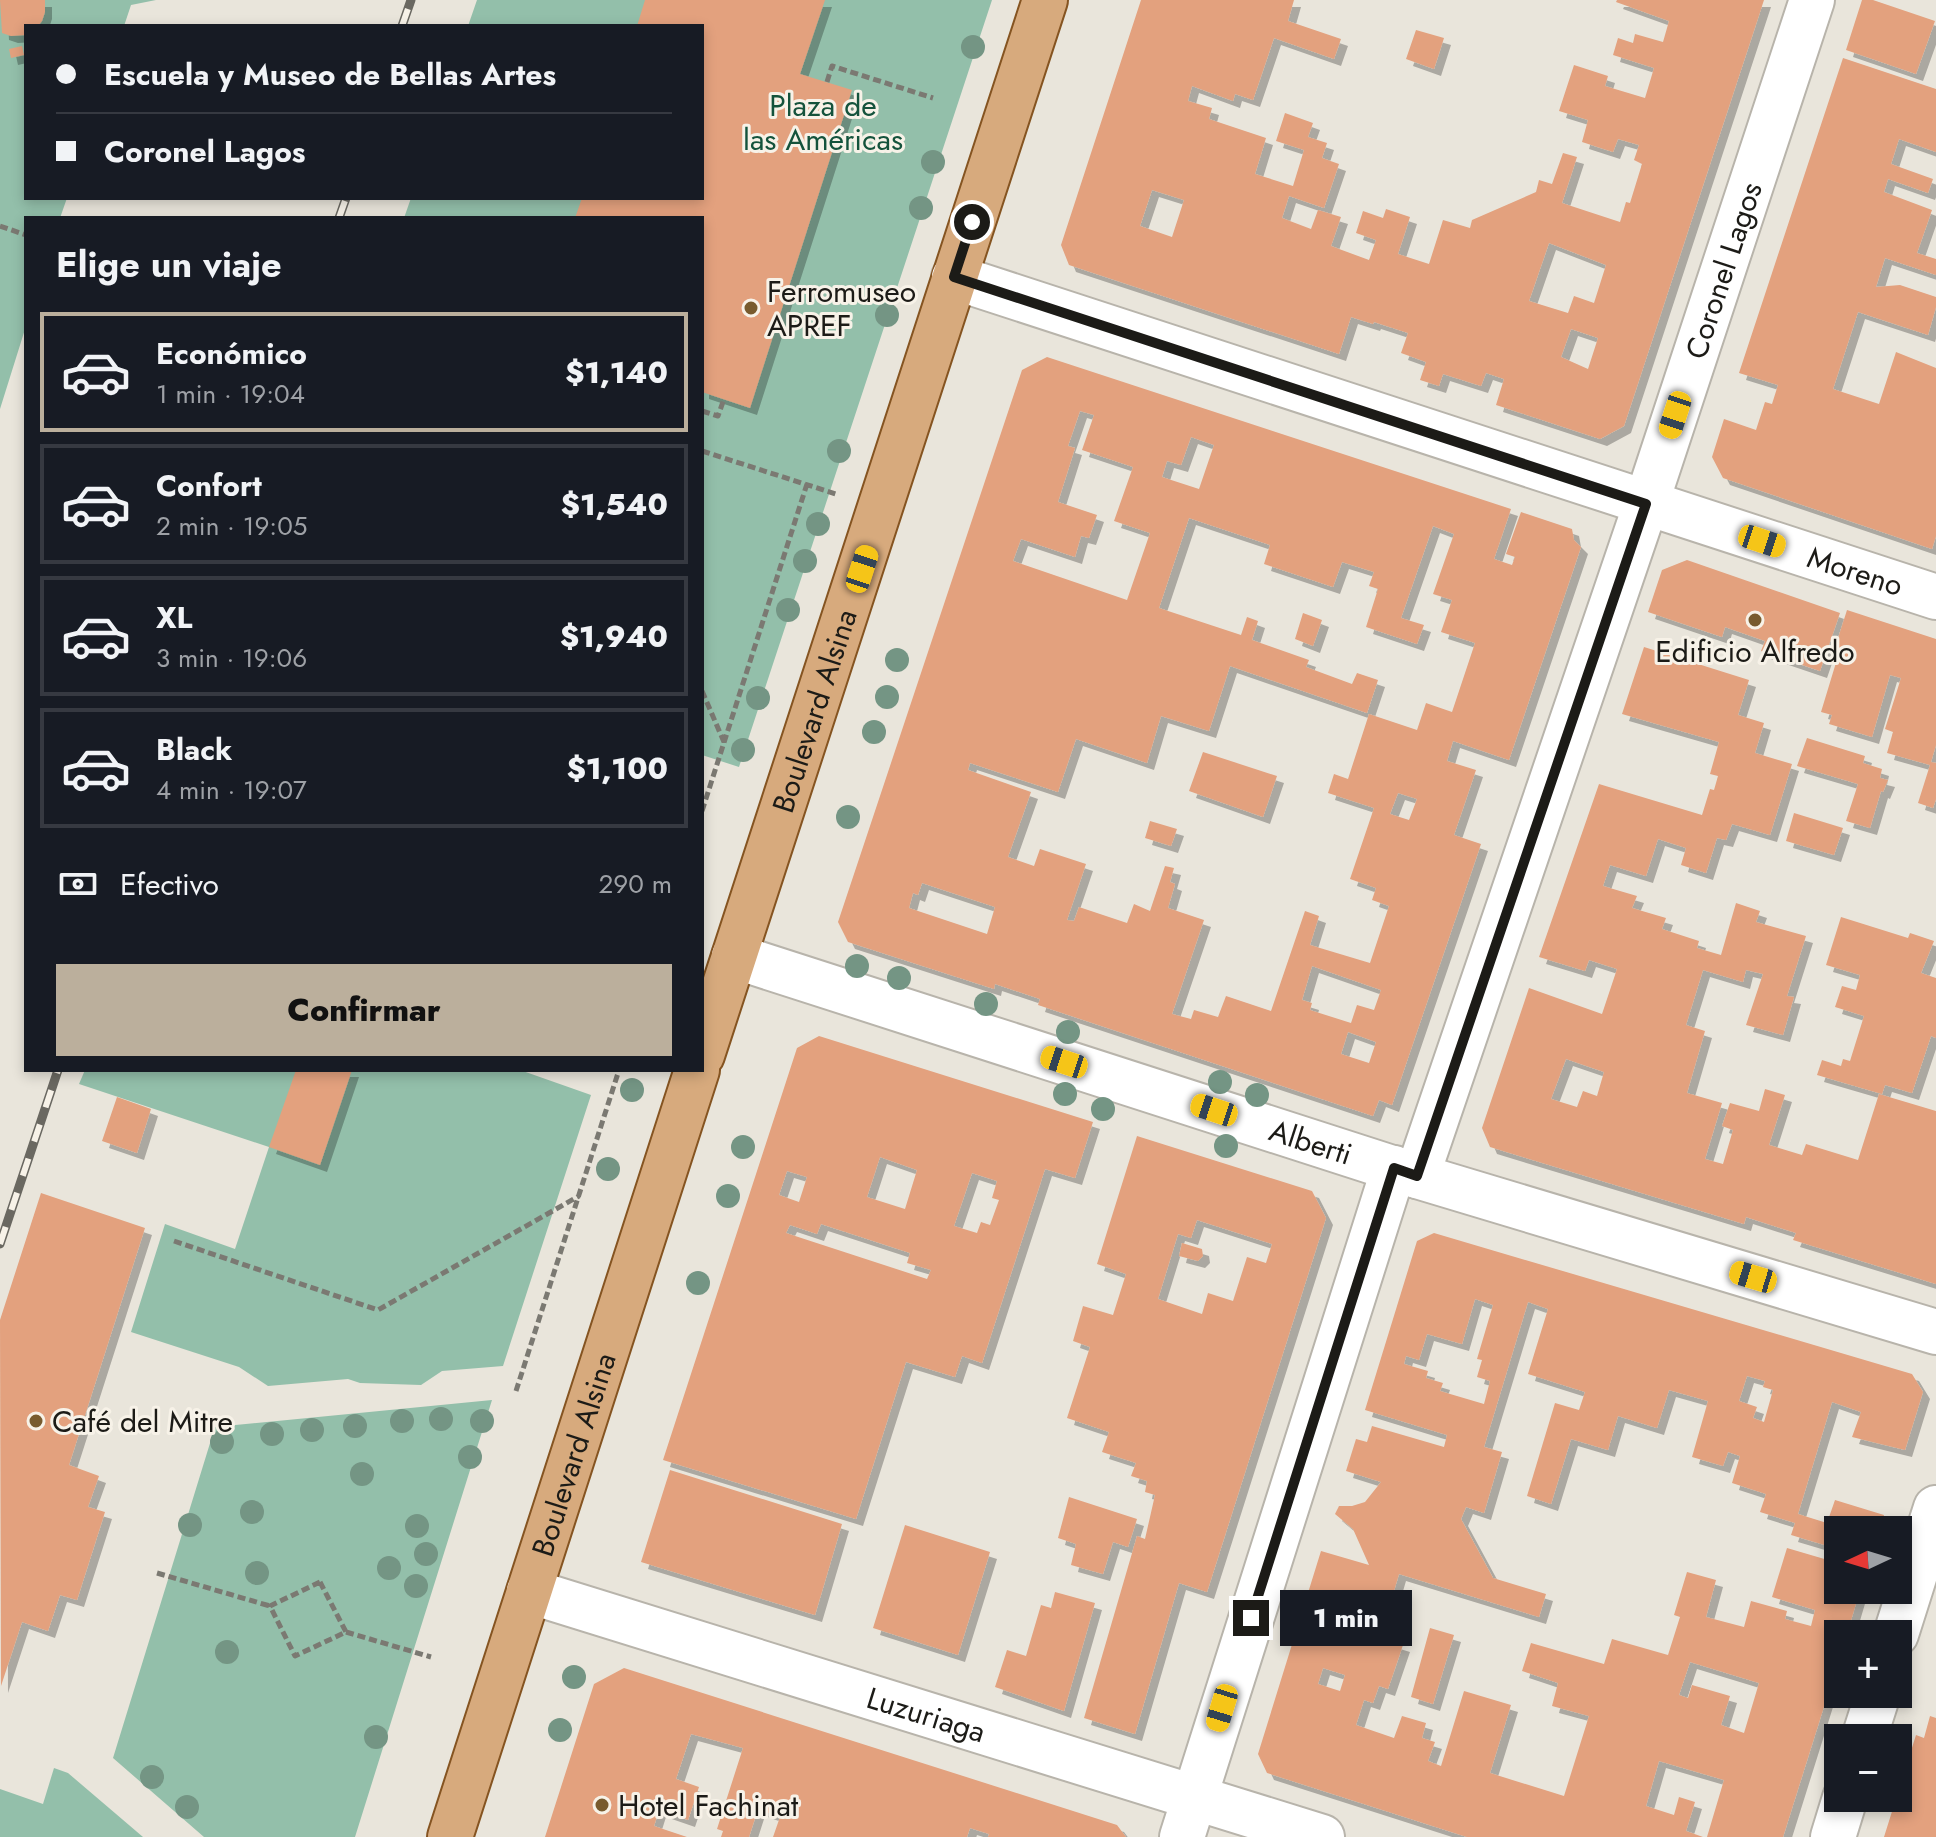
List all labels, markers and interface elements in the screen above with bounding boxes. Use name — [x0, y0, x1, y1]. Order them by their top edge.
text: Escuela y Museo de Bellas Artes — [104, 53, 556, 96]
park label: Plaza de las Américas — [743, 84, 903, 161]
text: Coronel Lagos — [104, 130, 306, 173]
street label: Coronel Lagos — [1674, 176, 1772, 364]
route start — [954, 204, 990, 240]
text: Elige un viaje — [56, 238, 282, 290]
place label: Ferromuseo APREF — [767, 270, 916, 347]
marker: Ferromuseo APREF — [742, 299, 760, 317]
text: Económico — [156, 332, 307, 375]
icon: car — [60, 336, 132, 408]
text: $1,140 — [565, 351, 668, 394]
text: 1 min · 19:04 — [156, 375, 305, 413]
car — [1656, 388, 1694, 442]
text: Confort — [156, 464, 262, 507]
icon: car — [60, 468, 132, 540]
text: $1,540 — [561, 483, 668, 526]
text: 2 min · 19:05 — [156, 507, 307, 545]
car — [1735, 522, 1789, 560]
street label: Moreno — [1802, 535, 1909, 606]
car — [843, 542, 881, 596]
text: XL — [156, 596, 192, 639]
icon: car — [60, 600, 132, 672]
street label: Boulevard Alsina — [761, 603, 867, 818]
marker: Edificio Alfredo — [1746, 611, 1764, 629]
text: $1,940 — [560, 615, 668, 658]
place label: Edificio Alfredo — [1655, 630, 1855, 673]
text: 3 min · 19:06 — [156, 639, 307, 677]
text: Black — [156, 728, 232, 771]
icon: car — [60, 732, 132, 804]
text: $1,100 — [567, 747, 668, 790]
text: 4 min · 19:07 — [156, 771, 307, 809]
icon: cash — [56, 862, 100, 906]
text: Efectivo — [120, 863, 219, 906]
text: 290 m — [599, 865, 672, 903]
button: Confirmar — [56, 964, 672, 1056]
car — [1037, 1043, 1091, 1081]
car — [1187, 1091, 1241, 1129]
street label: Alberti — [1264, 1108, 1358, 1175]
car — [1727, 1259, 1779, 1295]
street label: Boulevard Alsina — [520, 1347, 626, 1562]
place label: Café del Mitre — [52, 1400, 233, 1443]
marker: Café del Mitre — [27, 1412, 45, 1430]
north arrow — [1824, 1516, 1912, 1604]
map controls — [1824, 1516, 1912, 1812]
callout: 1 min — [1279, 1590, 1411, 1646]
text: 1 min — [1313, 1599, 1379, 1637]
route end — [1233, 1600, 1269, 1636]
button: + — [1824, 1620, 1912, 1708]
street label: Luzuriaga — [862, 1676, 991, 1753]
car — [1204, 1682, 1240, 1734]
button: − — [1824, 1724, 1912, 1812]
place label: Hotel Fachinat — [618, 1784, 799, 1827]
marker: Hotel Fachinat — [593, 1796, 611, 1814]

